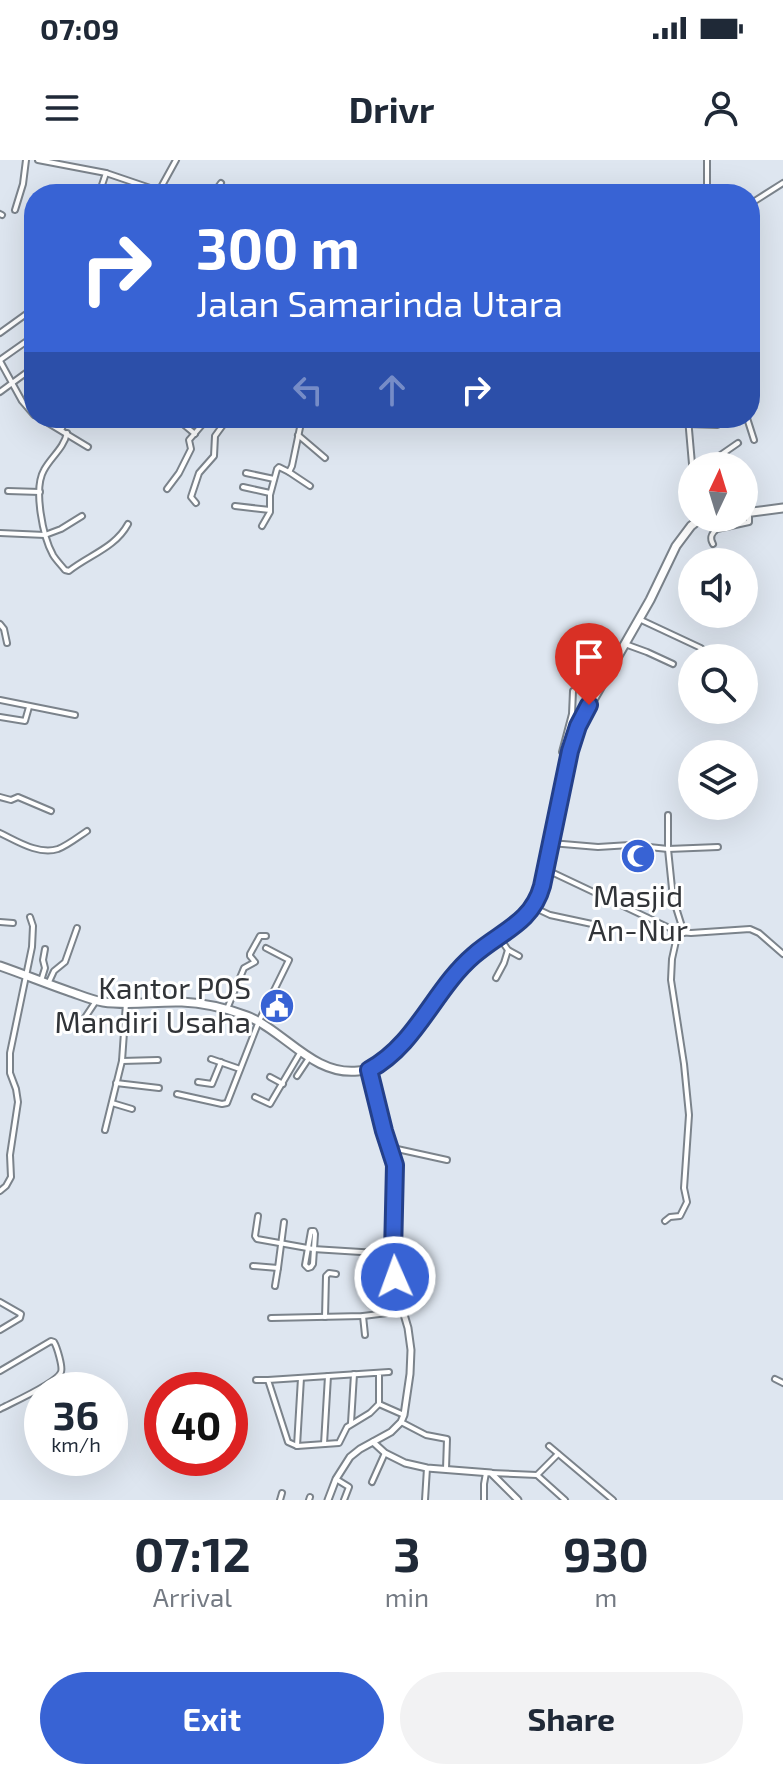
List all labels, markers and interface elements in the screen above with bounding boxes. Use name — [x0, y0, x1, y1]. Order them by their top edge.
text: 07:09 — [40, 10, 119, 46]
icon: menu — [40, 86, 84, 130]
icon: person — [699, 86, 743, 130]
text: Drivr — [349, 87, 434, 130]
text: 300 m — [196, 213, 360, 280]
icon: right — [64, 216, 168, 320]
text: Jalan Samarinda Utara — [196, 281, 563, 324]
icon: left — [286, 368, 330, 412]
icon: ahead — [370, 368, 414, 412]
icon: right — [454, 368, 498, 412]
north arrow — [678, 452, 758, 532]
map controls — [678, 452, 758, 820]
button: sound — [678, 548, 758, 628]
pin — [555, 623, 623, 705]
icon: arrive — [567, 635, 611, 679]
button: search — [678, 644, 758, 724]
button: layers — [678, 740, 758, 820]
mosque icon: Masjid An-Nur — [619, 837, 657, 875]
place label: Masjid An-Nur — [588, 877, 688, 947]
place label: Kantor POS Mandiri Usaha — [54, 969, 251, 1039]
public building icon: Kantor POS Mandiri Usaha — [258, 987, 296, 1025]
position arrow — [353, 1235, 437, 1319]
speed limit sign: 40 — [144, 1372, 248, 1476]
text: 36 — [53, 1390, 99, 1438]
text: km/h — [51, 1432, 101, 1456]
text: 07:12 — [134, 1524, 251, 1582]
text: 3 — [393, 1524, 420, 1582]
text: 930 — [563, 1524, 649, 1582]
text: Arrival — [153, 1581, 232, 1612]
text: min — [385, 1581, 429, 1612]
text: m — [595, 1581, 617, 1612]
button: Exit — [40, 1672, 384, 1764]
button: Share — [400, 1672, 743, 1764]

